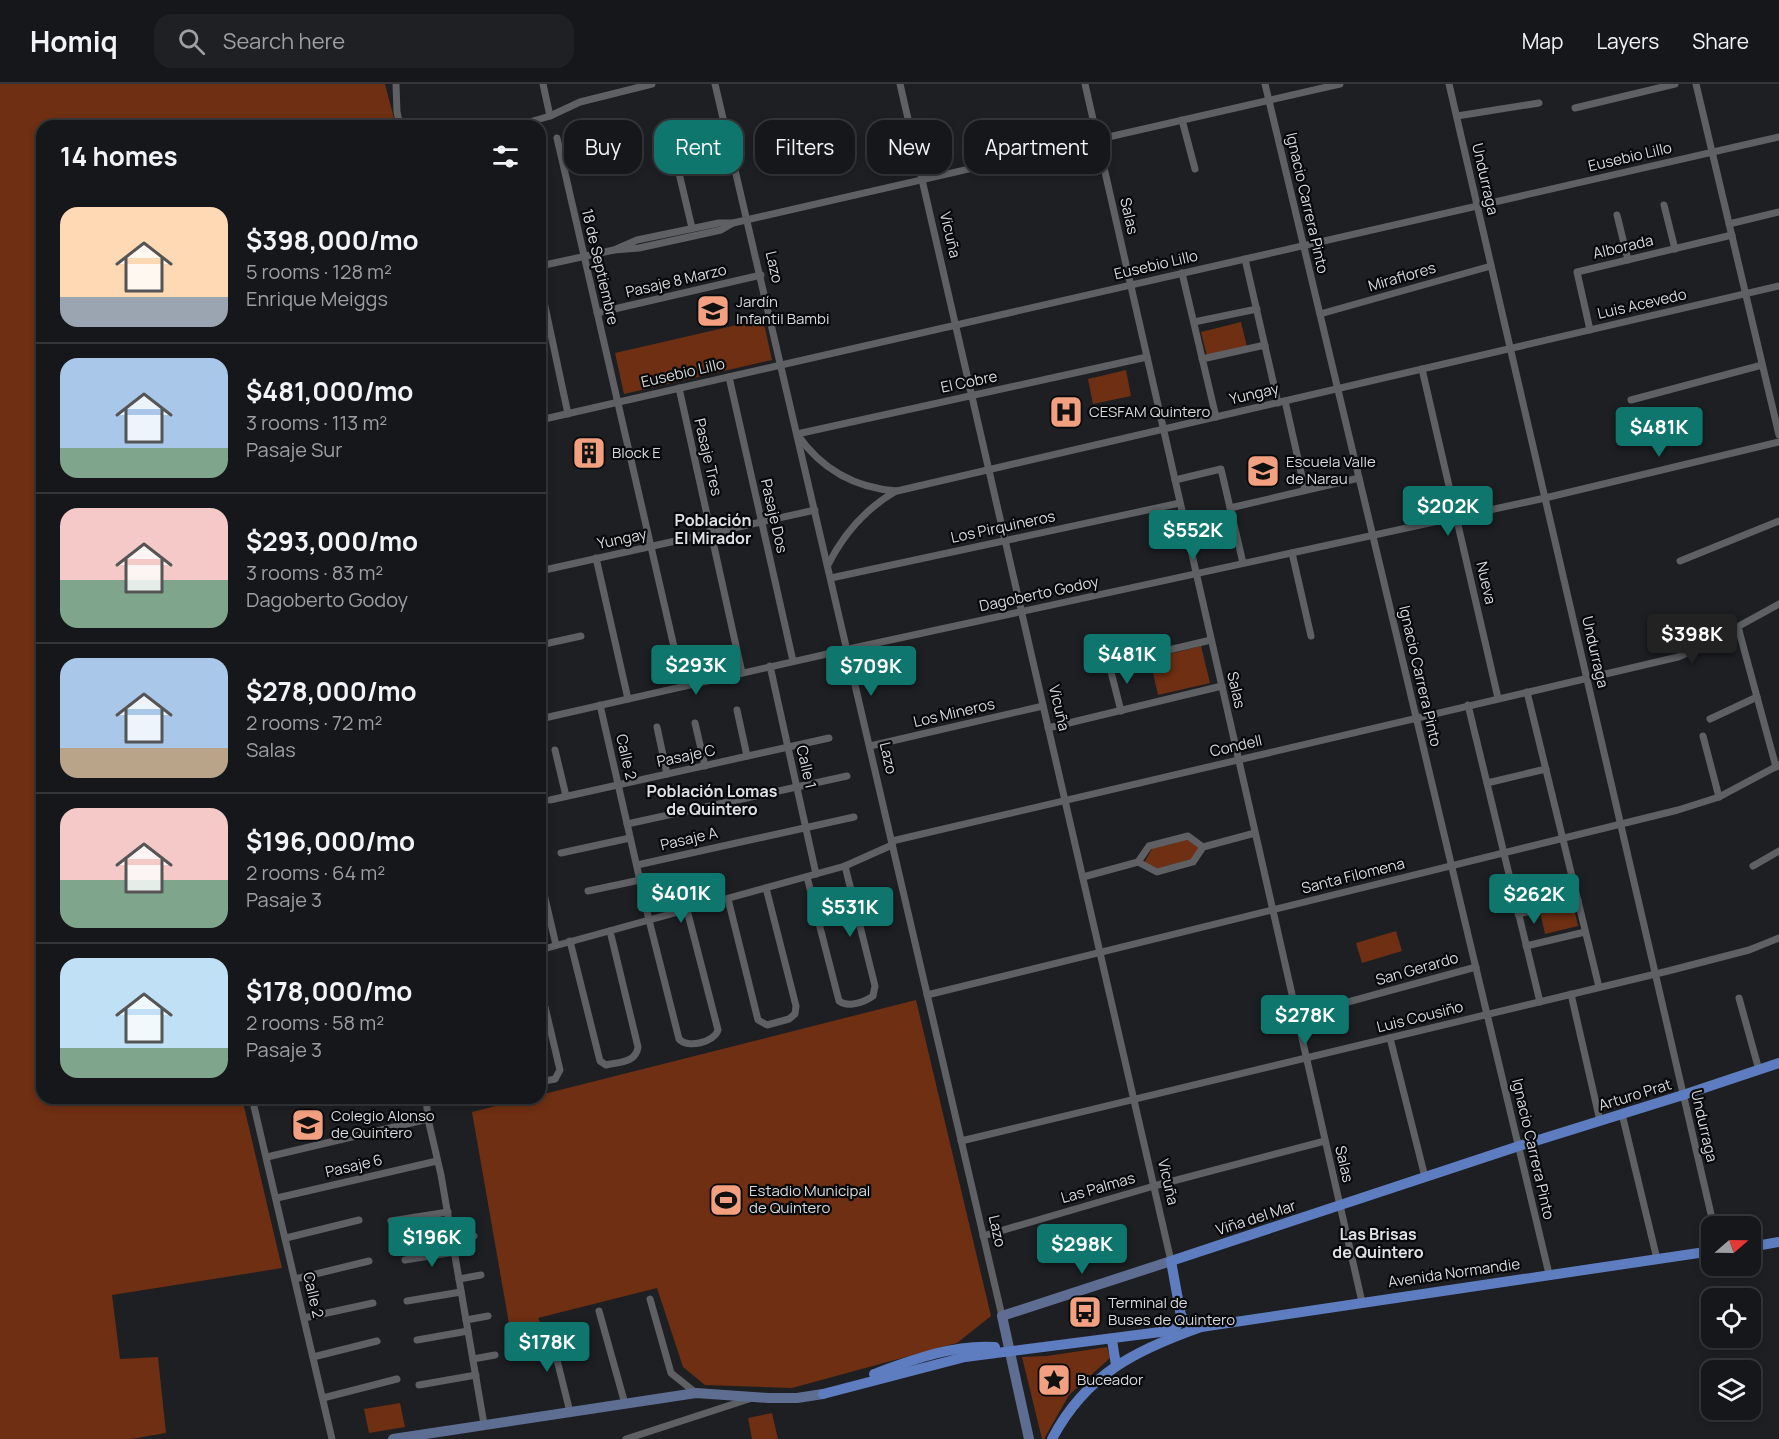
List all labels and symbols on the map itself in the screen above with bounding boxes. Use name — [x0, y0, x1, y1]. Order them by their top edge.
street label: Ignacio Carrera Pinto — [1281, 130, 1334, 276]
street label: Eusebio Lillo — [1586, 137, 1674, 176]
street label: Undurraga — [1467, 141, 1504, 217]
street label: Salas — [1115, 195, 1144, 237]
street label: 18 de Septiembre — [577, 207, 624, 327]
street label: Vicuña — [935, 210, 966, 260]
street label: Alborada — [1591, 229, 1655, 264]
street label: Eusebio Lillo — [1112, 245, 1200, 284]
street label: Lazo — [761, 249, 788, 285]
street label: Miraflores — [1365, 257, 1438, 296]
street label: Pasaje 8 Marzo — [623, 259, 729, 302]
street label: Luis Acevedo — [1595, 283, 1689, 324]
place label: Jardín Infantil Bambi — [736, 291, 829, 329]
school or university icon: Jardín Infantil Bambi — [695, 293, 731, 329]
street label: Eusebio Lillo — [639, 353, 727, 392]
street label: El Cobre — [939, 365, 999, 398]
street label: Yungay — [1227, 378, 1281, 409]
hospital icon: CESFAM Quintero — [1048, 394, 1084, 430]
place label: CESFAM Quintero — [1089, 401, 1211, 422]
pin: $481K — [1617, 407, 1701, 458]
street label: Pasaje Tres — [689, 416, 728, 498]
building icon: Block E — [571, 435, 607, 471]
place label: Block E — [612, 442, 661, 463]
place label: Escuela Valle de Narau — [1286, 451, 1376, 489]
school or university icon: Escuela Valle de Narau — [1245, 453, 1281, 489]
street label: Pasaje Dos — [756, 477, 793, 555]
pin: $202K — [1406, 486, 1490, 537]
street label: Los Pirquineros — [949, 505, 1057, 548]
district label: Población El Mirador — [675, 509, 751, 549]
pin: $552K — [1151, 510, 1235, 561]
street label: Yungay — [595, 523, 649, 554]
street label: Nueva — [1471, 560, 1502, 606]
street label: Dagoberto Godoy — [977, 571, 1101, 616]
street label: Ignacio Carrera Pinto — [1394, 603, 1447, 749]
street label: Undurraga — [1577, 614, 1614, 690]
pin: $398K — [1650, 614, 1734, 665]
pin: $481K — [1085, 634, 1169, 685]
pin: $293K — [654, 645, 738, 696]
pin: $709K — [829, 646, 913, 697]
street label: Salas — [1222, 669, 1251, 711]
street label: Vicuña — [1044, 683, 1075, 733]
street label: Los Mineros — [911, 693, 997, 732]
street label: Condell — [1208, 729, 1264, 762]
street label: Calle 2 — [611, 732, 642, 782]
street label: Pasaje C — [655, 739, 717, 772]
street label: Lazo — [875, 740, 902, 776]
street label: Calle 1 — [791, 743, 822, 791]
district label: Población Lomas de Quintero — [647, 780, 778, 820]
street label: Pasaje A — [658, 822, 720, 855]
street label: Santa Filomena — [1299, 853, 1407, 898]
pin: $401K — [639, 873, 723, 924]
pin: $262K — [1492, 874, 1576, 925]
pin: $531K — [808, 887, 892, 938]
street label: San Gerardo — [1373, 947, 1461, 990]
pin: $278K — [1263, 995, 1347, 1046]
street label: Luis Cousiño — [1374, 996, 1466, 1037]
street label: Arturo Prat — [1596, 1073, 1674, 1116]
street label: Ignacio Carrera Pinto — [1507, 1076, 1560, 1222]
street label: Undurraga — [1686, 1088, 1723, 1164]
place label: Colegio Alonso de Quintero — [331, 1105, 435, 1143]
school or university icon: Colegio Alonso de Quintero — [290, 1107, 326, 1143]
street label: Salas — [1330, 1143, 1359, 1185]
street label: Pasaje 6 — [323, 1149, 385, 1182]
street label: Vicuña — [1153, 1157, 1184, 1207]
street label: Las Palmas — [1058, 1167, 1138, 1208]
place label: Estadio Municipal de Quintero — [749, 1180, 870, 1218]
sports icon: Estadio Municipal de Quintero — [708, 1182, 744, 1218]
street label: Viña del Mar — [1213, 1195, 1299, 1240]
street label: Lazo — [984, 1213, 1011, 1249]
north arrow — [1701, 1216, 1761, 1276]
pin: $196K — [390, 1217, 474, 1268]
district label: Las Brisas de Quintero — [1332, 1223, 1424, 1263]
pin: $298K — [1040, 1224, 1124, 1275]
street label: Avenida Normandie — [1387, 1253, 1521, 1292]
street label: Calle 2 — [298, 1270, 329, 1320]
place label: Terminal de Buses de Quintero — [1108, 1292, 1235, 1330]
bus stop icon: Terminal de Buses de Quintero — [1067, 1294, 1103, 1330]
pin: $178K — [505, 1322, 589, 1373]
place icon: Buceador — [1036, 1362, 1072, 1398]
place label: Buceador — [1077, 1369, 1144, 1390]

